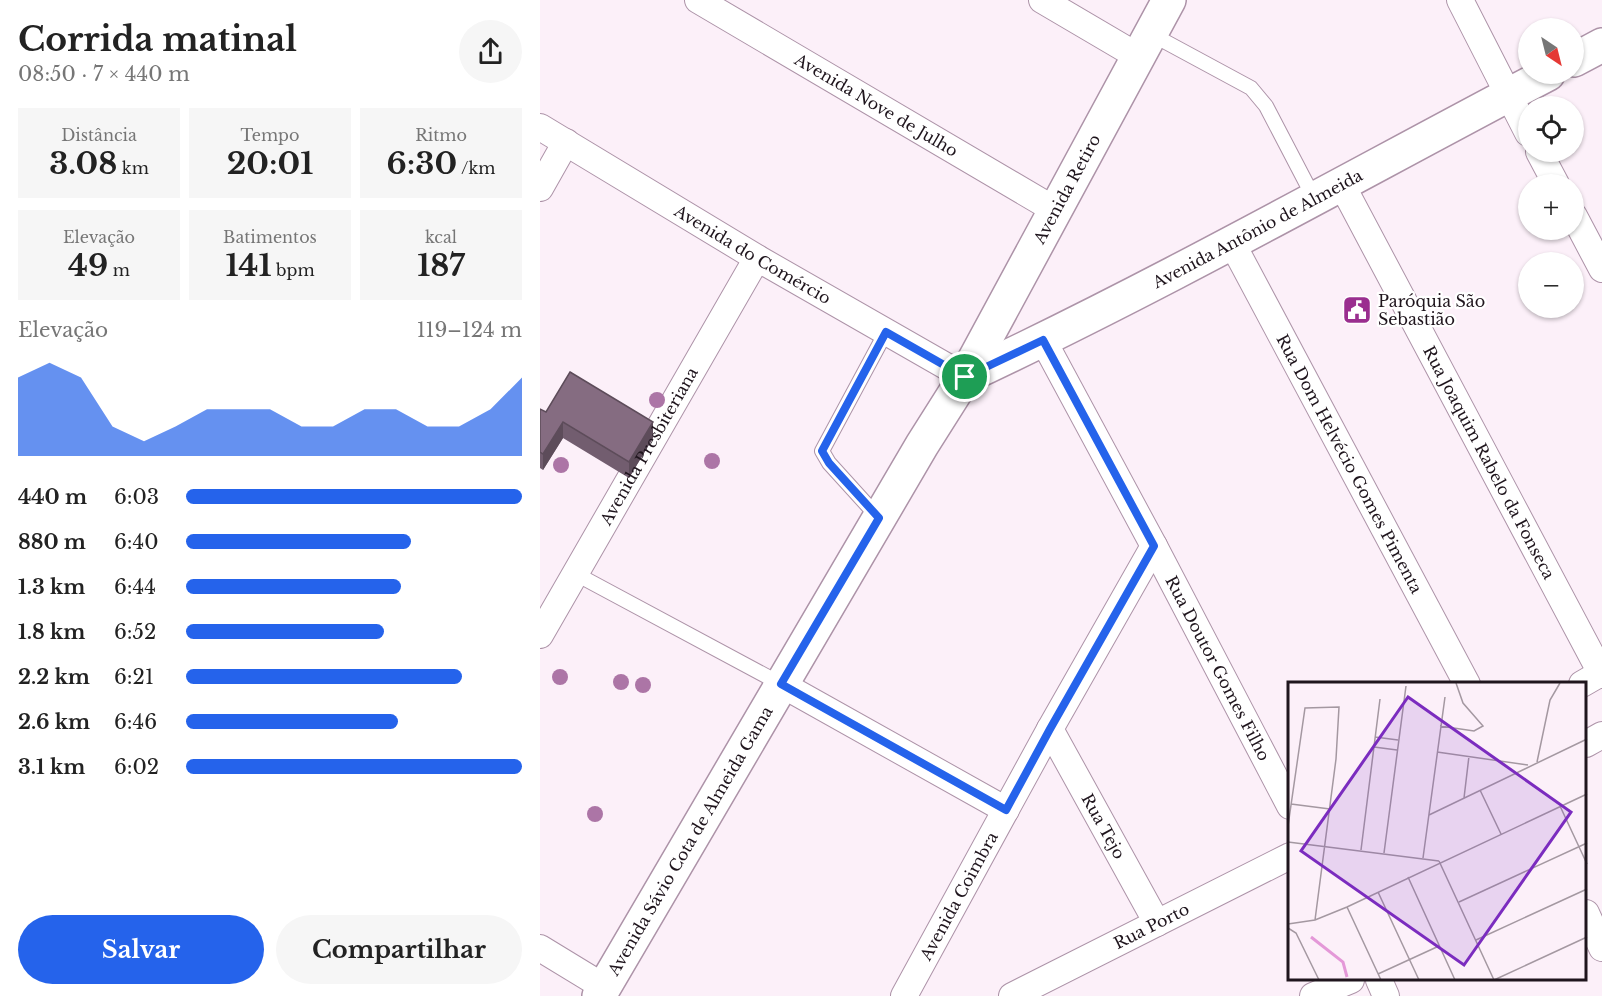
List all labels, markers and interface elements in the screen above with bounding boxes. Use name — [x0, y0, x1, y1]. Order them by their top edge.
north arrow — [1518, 18, 1584, 84]
map controls — [1518, 18, 1584, 318]
text: Corrida matinal — [18, 19, 297, 60]
button: share — [459, 20, 522, 83]
street label: Avenida Nove de Julho — [790, 49, 962, 161]
text: 08:50 · 7 × 440 m — [18, 62, 190, 86]
button: locate — [1518, 96, 1584, 162]
text: Distância — [61, 125, 137, 145]
text: Tempo — [241, 125, 299, 145]
text: Ritmo — [415, 125, 467, 145]
street label: Avenida Retiro — [1029, 131, 1105, 248]
text: 3.08 — [49, 145, 117, 182]
text: 20:01 — [227, 145, 313, 182]
text: 6:30 — [387, 145, 457, 182]
text: km — [117, 158, 149, 178]
text: /km — [457, 158, 495, 178]
street label: Avenida Antônio de Almeida — [1148, 165, 1366, 293]
button: + — [1518, 174, 1584, 240]
street label: Avenida do Comércio — [670, 200, 835, 308]
text: Elevação — [63, 227, 135, 247]
text: Batimentos — [223, 227, 317, 247]
text: kcal — [425, 227, 457, 247]
text: 49 — [68, 247, 108, 284]
text: 141 — [225, 247, 272, 284]
text: 187 — [417, 247, 465, 284]
button: − — [1518, 252, 1584, 318]
text: m — [108, 260, 130, 280]
text: bpm — [272, 260, 315, 280]
place label: Paróquia São Sebastião — [1378, 291, 1485, 329]
public building icon: Paróquia São Sebastião — [1341, 294, 1373, 326]
text: Elevação — [18, 318, 108, 342]
text: 119–124 m — [417, 318, 522, 342]
street label: Rua Dom Helvécio Gomes Pimenta — [1272, 331, 1427, 597]
street label: Rua Joaquim Rabelo da Fonseca — [1419, 342, 1559, 583]
pin — [939, 351, 990, 402]
icon: arrive — [948, 360, 981, 393]
street label: Avenida Presbiteriana — [595, 364, 702, 529]
text: 440 m — [18, 485, 87, 509]
text: 6:03 — [114, 485, 159, 509]
text: 880 m — [18, 530, 86, 554]
text: 6:40 — [114, 530, 159, 554]
street label: Rua Doutor Gomes Filho — [1161, 572, 1275, 764]
text: 1.3 km — [18, 575, 85, 599]
text: 6:44 — [114, 575, 156, 599]
text: 1.8 km — [18, 620, 85, 644]
text: 6:52 — [114, 620, 156, 644]
text: 2.2 km — [18, 665, 90, 689]
text: 6:21 — [114, 665, 154, 689]
inset map — [1288, 682, 1587, 981]
street label: Avenida Sávio Cota de Almeida Gama — [603, 702, 777, 980]
text: 2.6 km — [18, 710, 90, 734]
text: 6:46 — [114, 710, 157, 734]
text: 3.1 km — [18, 755, 85, 779]
text: 6:02 — [114, 755, 159, 779]
street label: Rua Tejo — [1078, 790, 1130, 862]
street label: Avenida Coimbra — [915, 828, 1002, 965]
street label: Rua Porto — [1110, 899, 1192, 953]
button: Salvar — [18, 915, 264, 984]
button: Compartilhar — [276, 915, 522, 984]

